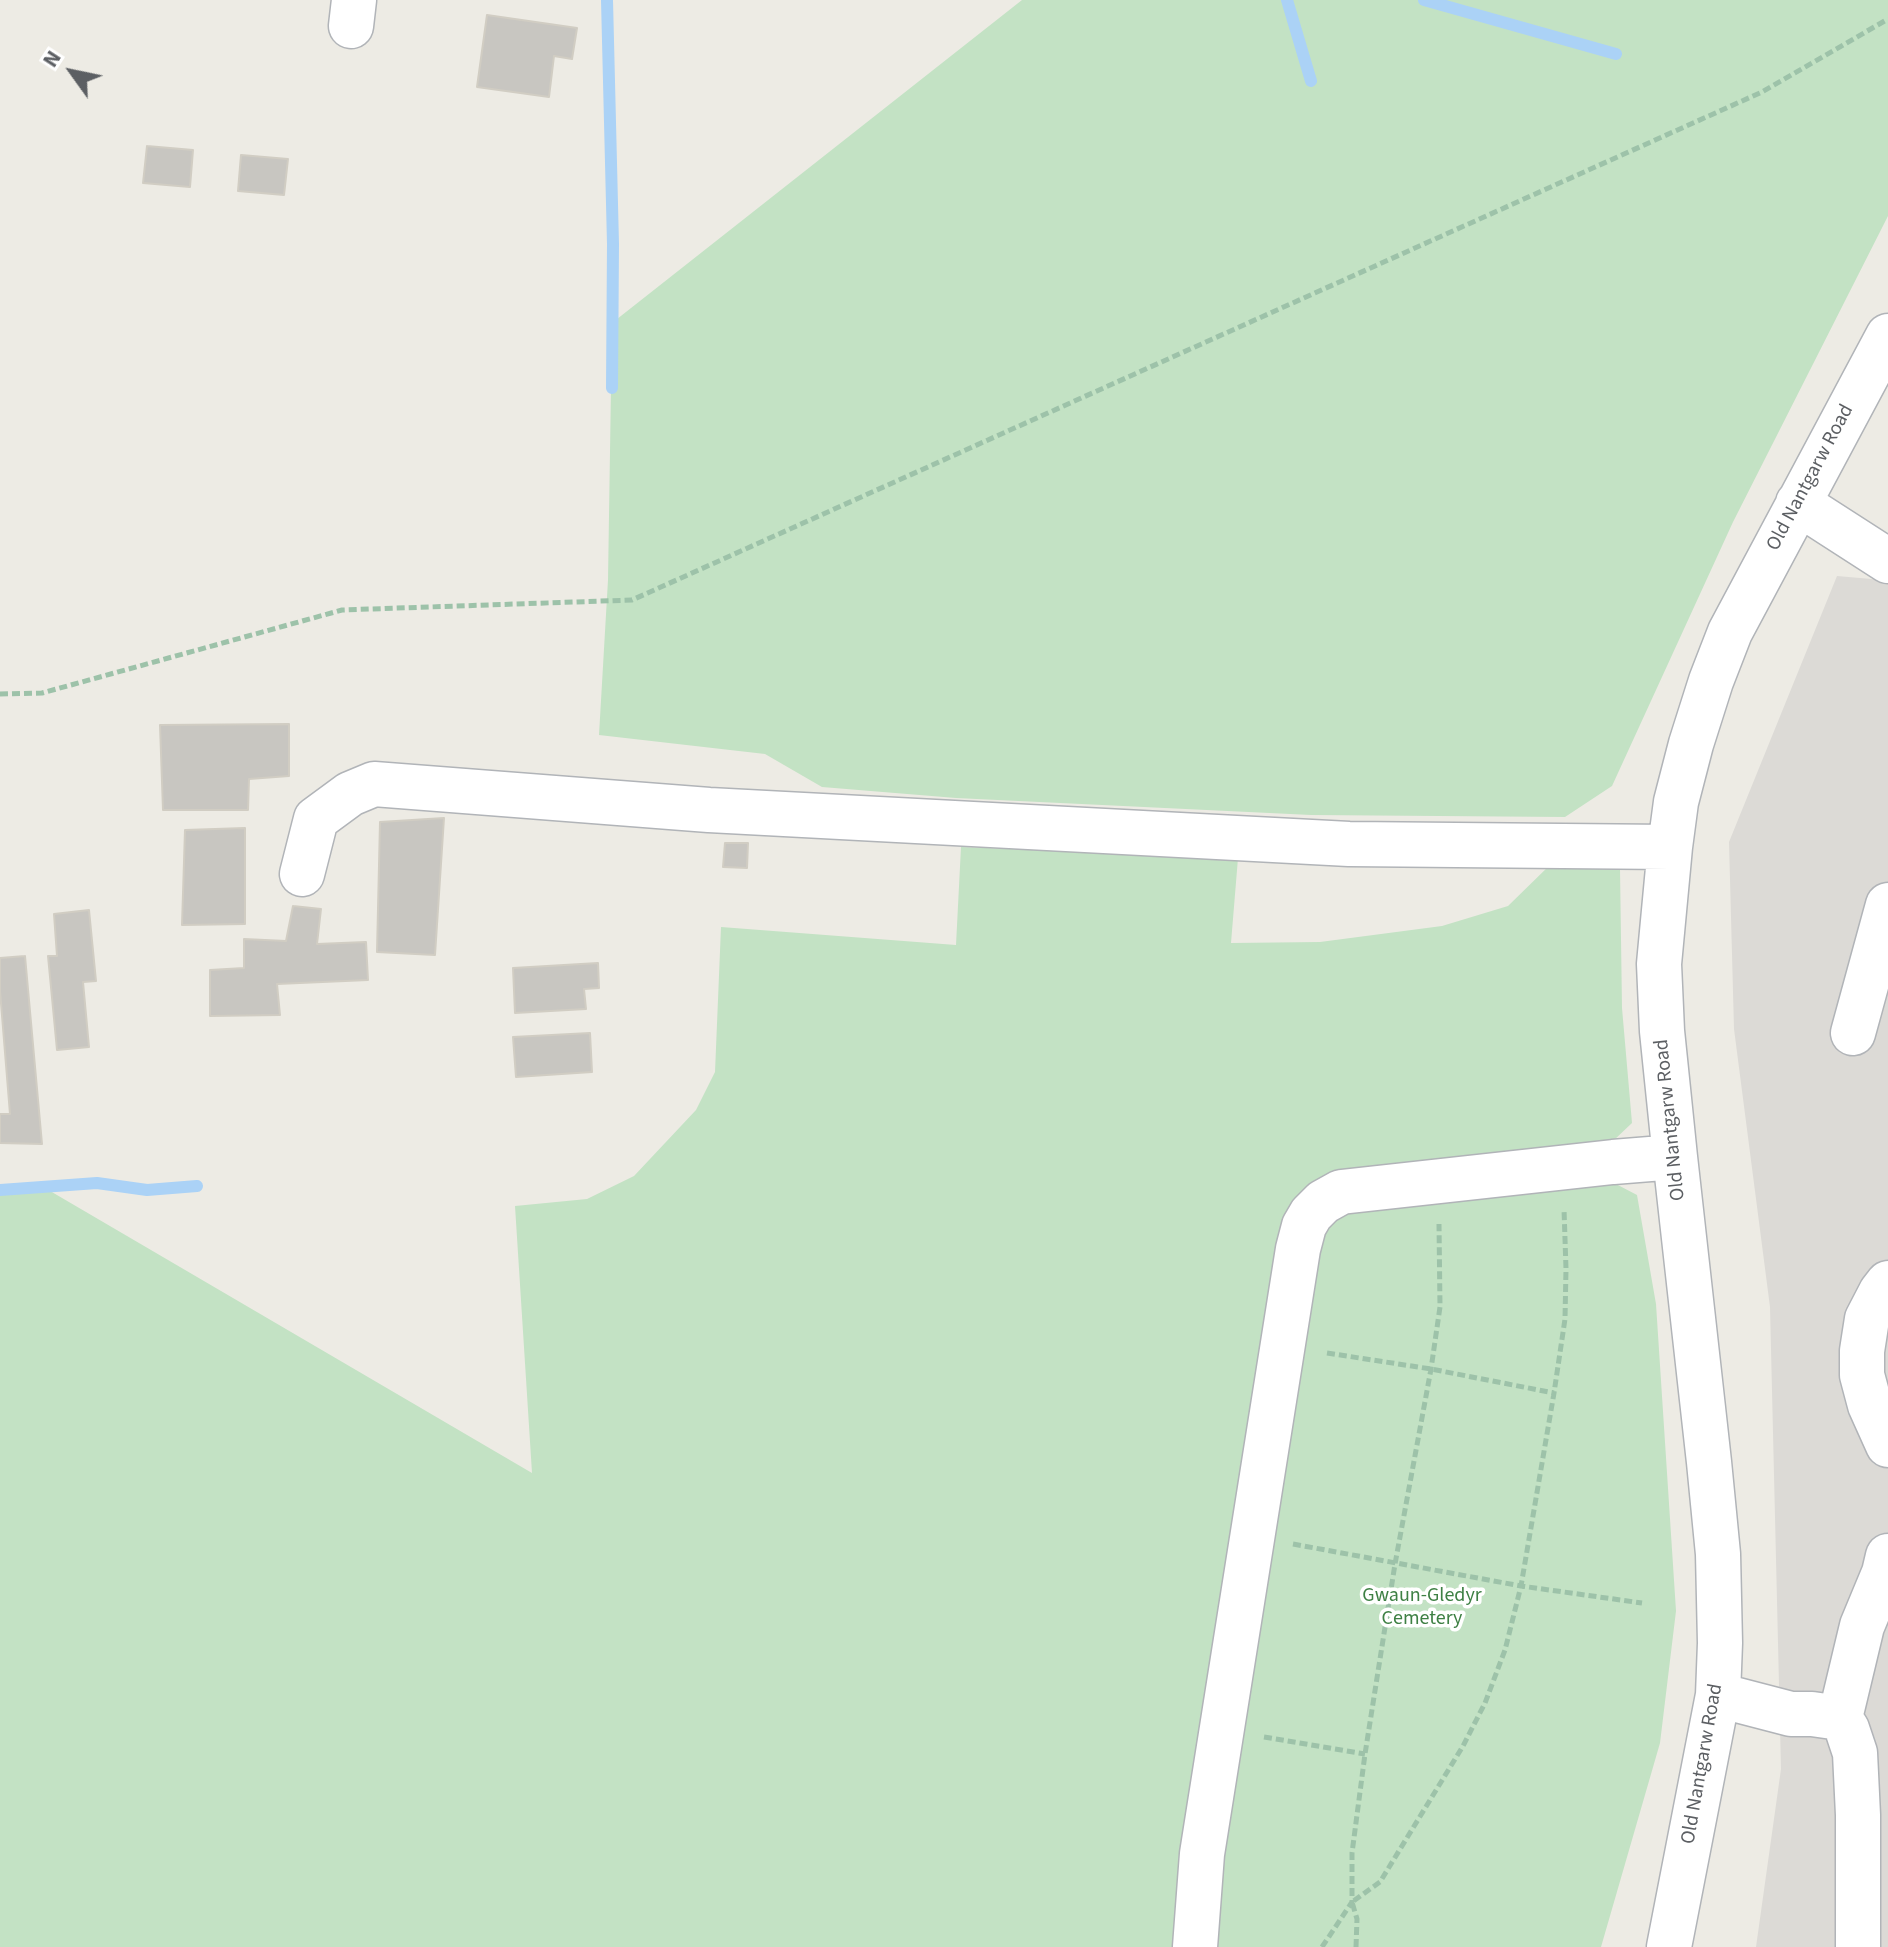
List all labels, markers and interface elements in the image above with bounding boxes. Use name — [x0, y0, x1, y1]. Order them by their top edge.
north arrow — [32, 32, 112, 112]
text: N — [34, 44, 69, 74]
street label: Old Nantgarw Road — [1762, 401, 1860, 555]
street label: Old Nantgarw Road — [1651, 1038, 1691, 1202]
park label: Gwaun-Gledyr Cemetery — [1362, 1585, 1482, 1632]
street label: Old Nantgarw Road — [1677, 1682, 1729, 1846]

